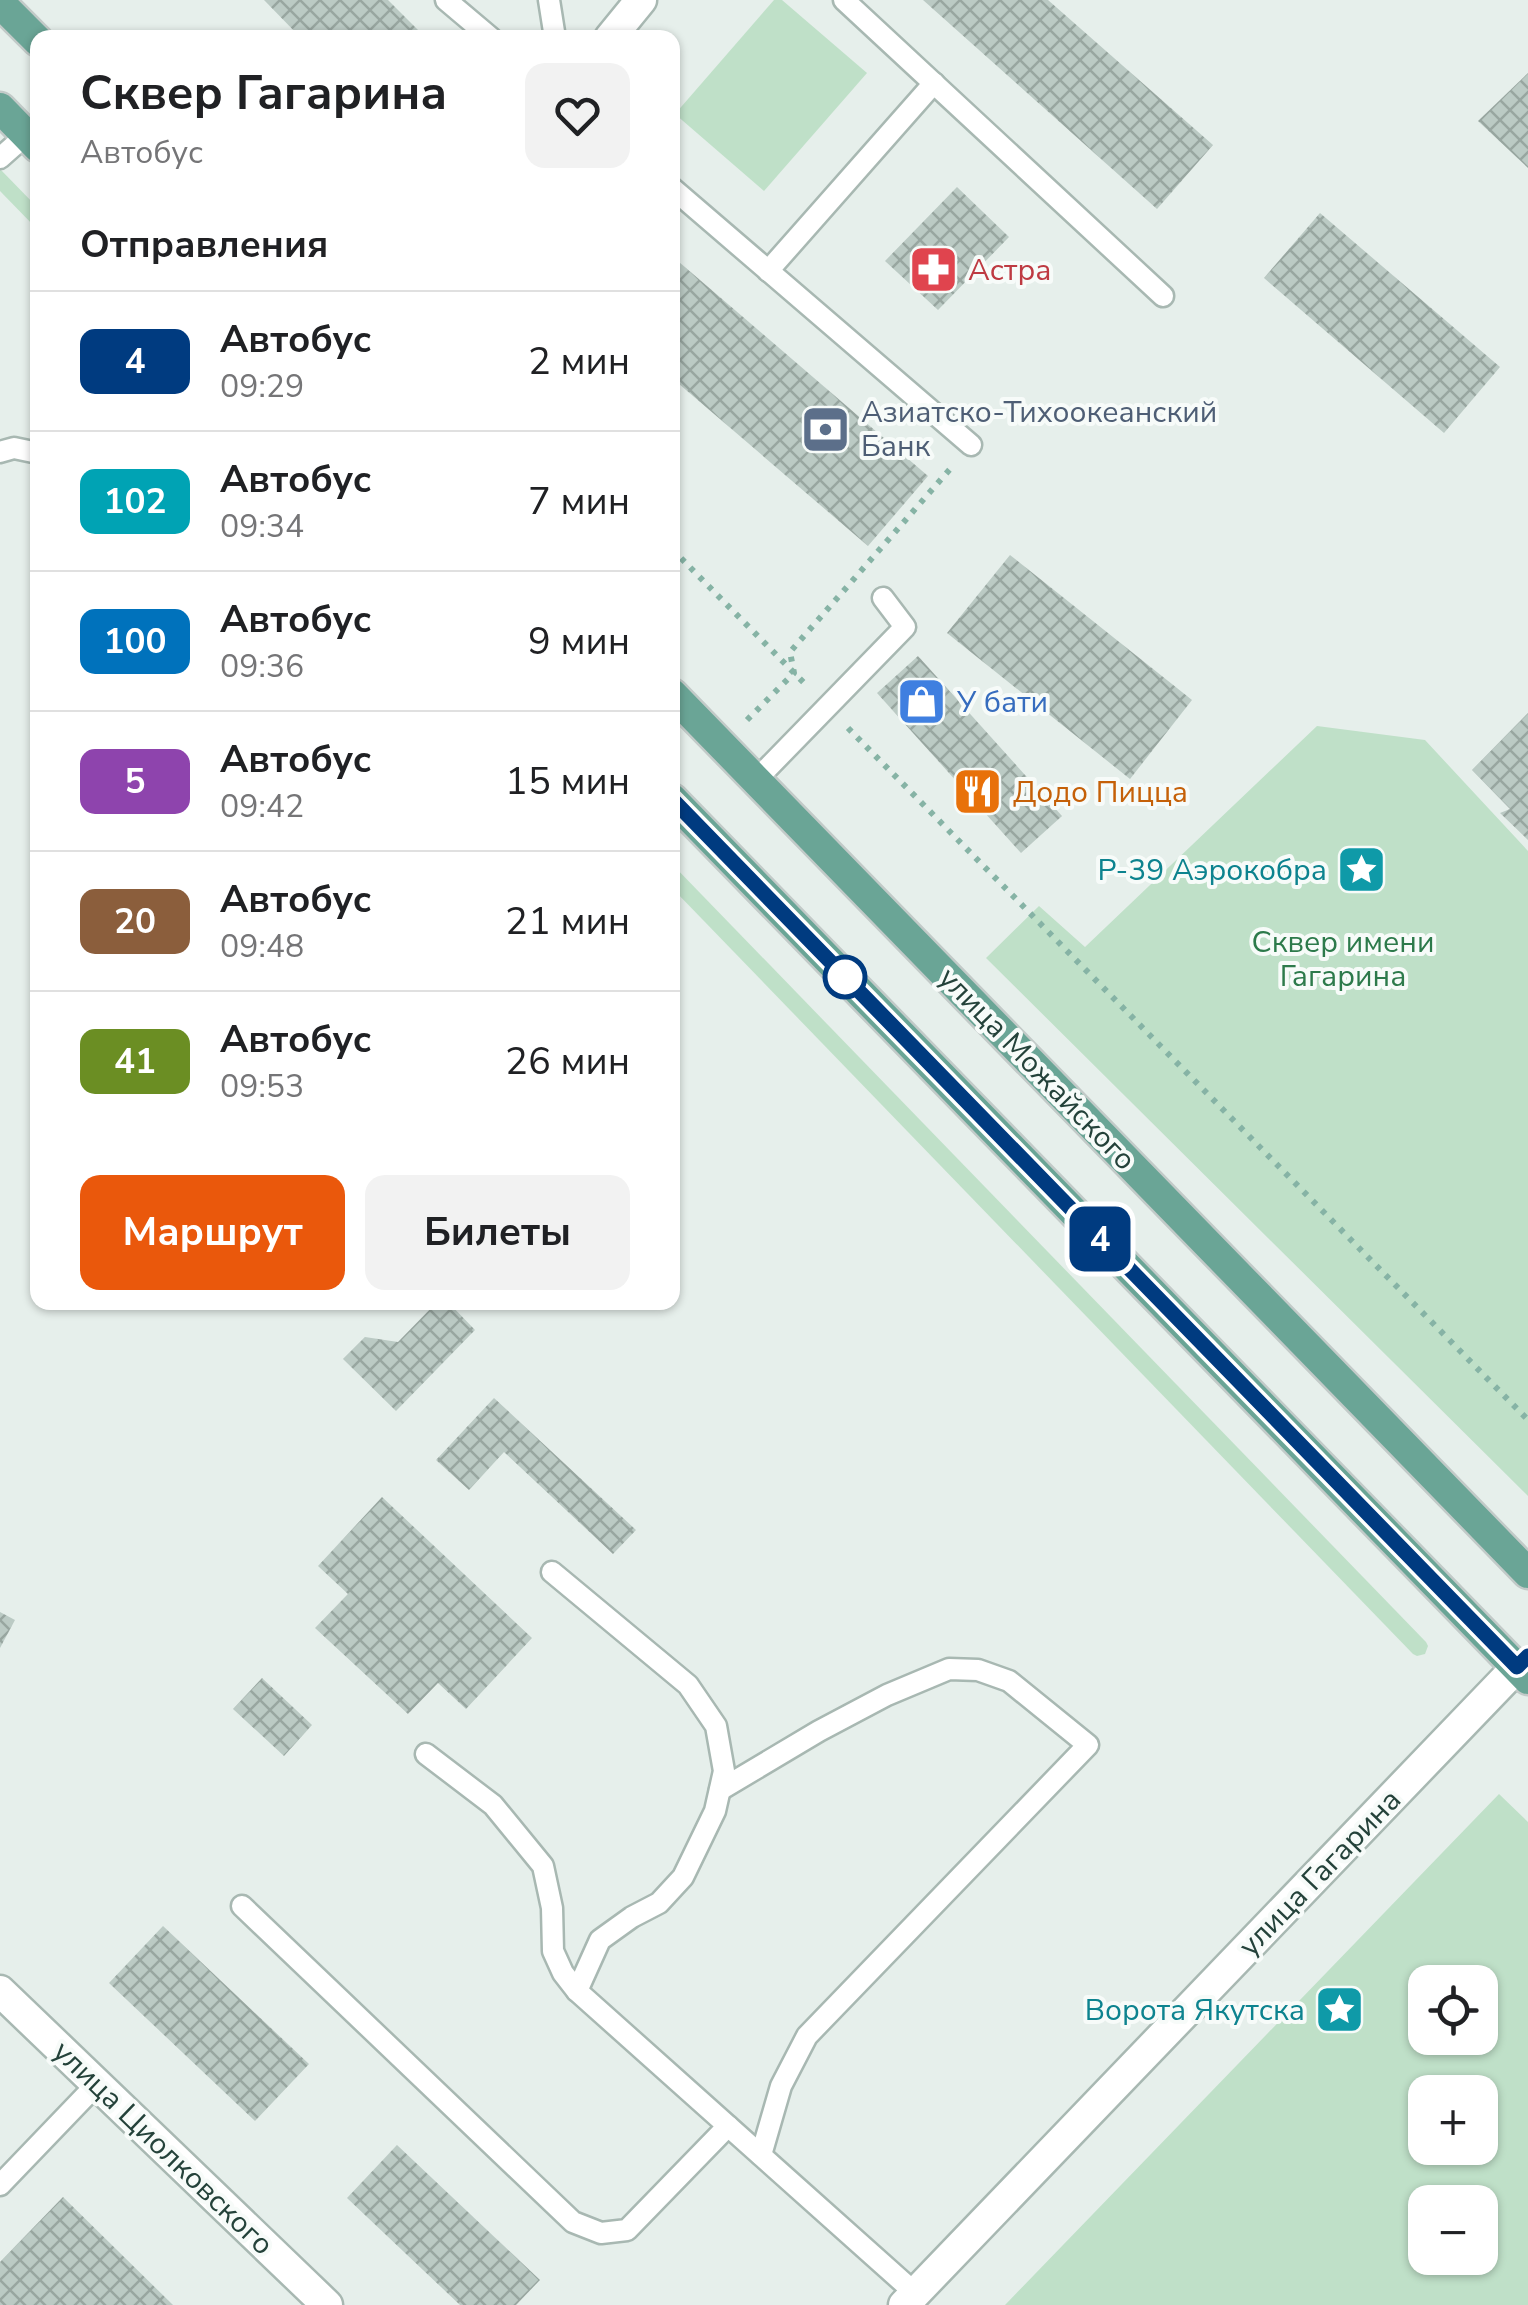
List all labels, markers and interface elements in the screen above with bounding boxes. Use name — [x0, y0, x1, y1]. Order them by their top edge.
text: Сквер Гагарина — [80, 60, 447, 126]
button: heart — [525, 63, 630, 168]
text: Автобус — [80, 131, 203, 174]
text: Отправления — [80, 219, 328, 270]
pharmacy icon: Астра — [907, 244, 959, 296]
place label: Астра — [968, 250, 1051, 291]
text: Автобус — [220, 314, 371, 365]
text: 2 мин — [528, 336, 630, 387]
text: 4 — [124, 338, 146, 385]
text: 09:29 — [220, 365, 304, 408]
place label: Азиатско-Тихоокеанский Банк — [861, 392, 1217, 467]
bank icon: Азиатско-Тихоокеанский Банк — [800, 403, 852, 455]
text: Автобус — [220, 454, 371, 505]
text: 7 мин — [528, 476, 630, 527]
text: 102 — [103, 478, 167, 525]
text: 09:34 — [220, 505, 304, 548]
text: Автобус — [220, 594, 371, 645]
text: 9 мин — [528, 616, 630, 667]
text: 100 — [103, 618, 167, 665]
text: 09:36 — [220, 645, 304, 688]
shop icon: У бати — [896, 676, 948, 728]
place label: У бати — [956, 682, 1048, 723]
text: Автобус — [220, 734, 371, 785]
text: 15 мин — [505, 756, 630, 807]
text: 5 — [124, 758, 146, 805]
restaurant icon: Додо Пицца — [952, 766, 1004, 818]
place label: Додо Пицца — [1013, 772, 1188, 813]
text: 09:42 — [220, 785, 304, 828]
place icon: P-39 Аэрокобра — [1336, 844, 1388, 896]
place label: P-39 Аэрокобра — [1097, 850, 1327, 891]
text: Автобус — [220, 874, 371, 925]
text: 21 мин — [505, 896, 630, 947]
text: 20 — [114, 898, 156, 945]
park label: Сквер имени Гагарина — [1252, 922, 1434, 997]
text: 09:48 — [220, 925, 304, 968]
unlabelled marker — [824, 956, 866, 998]
street label: улица Можайского — [929, 958, 1145, 1180]
text: Автобус — [220, 1014, 371, 1065]
text: 26 мин — [505, 1036, 630, 1087]
text: 41 — [114, 1038, 156, 1085]
text: 09:53 — [220, 1065, 304, 1108]
button: Маршрут — [80, 1175, 345, 1290]
button: Билеты — [365, 1175, 630, 1290]
line badge: 4 — [1068, 1206, 1132, 1272]
text: 4 — [1089, 1216, 1111, 1263]
street label: улица Гагарина — [1230, 1780, 1410, 1966]
map controls — [1408, 1965, 1498, 2275]
button: locate — [1408, 1965, 1498, 2055]
place icon: Ворота Якутска — [1314, 1984, 1366, 2036]
place label: Ворота Якутска — [1085, 1990, 1305, 2031]
street label: улица Циолковского — [43, 2032, 283, 2264]
button: + — [1408, 2075, 1498, 2165]
button: − — [1408, 2185, 1498, 2275]

